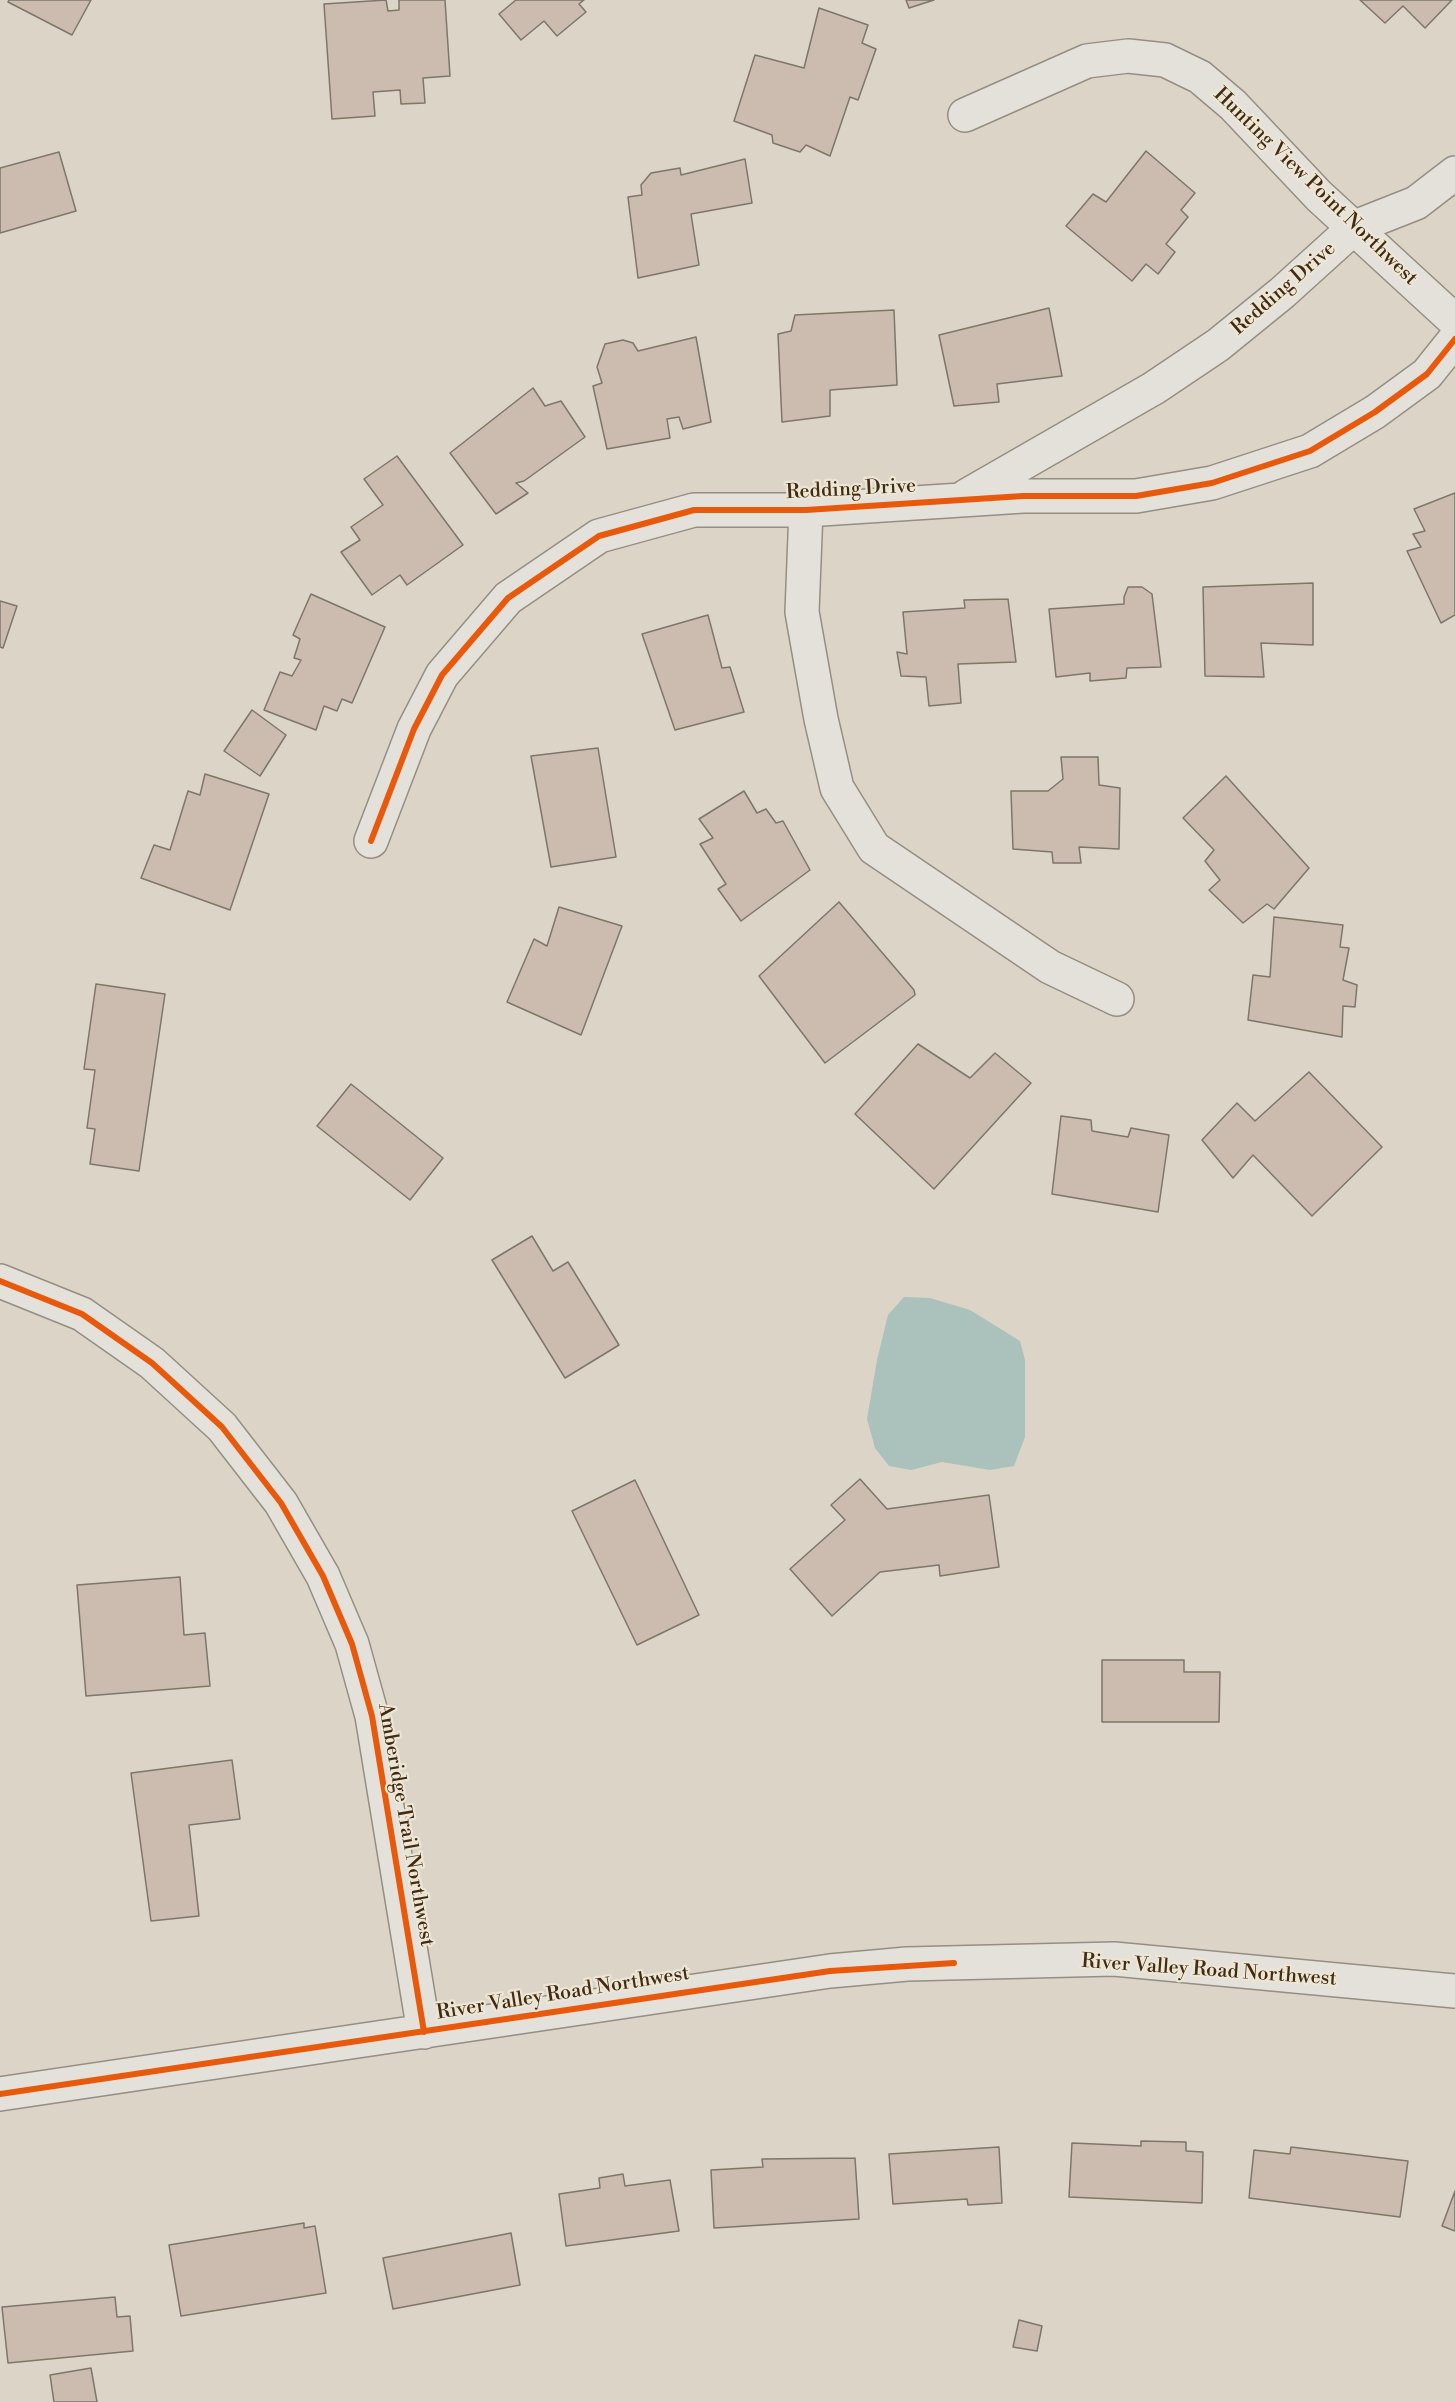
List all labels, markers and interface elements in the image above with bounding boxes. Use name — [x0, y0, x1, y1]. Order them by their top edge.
street label: Hunting View Point Northwest — [1208, 83, 1422, 291]
street label: Redding Drive — [1227, 237, 1341, 341]
street label: Redding Drive — [785, 475, 917, 505]
street label: Amberidge Trail Northwest — [372, 1701, 438, 1949]
street label: River Valley Road Northwest — [1081, 1950, 1337, 1992]
street label: River Valley Road Northwest — [435, 1962, 691, 2026]

